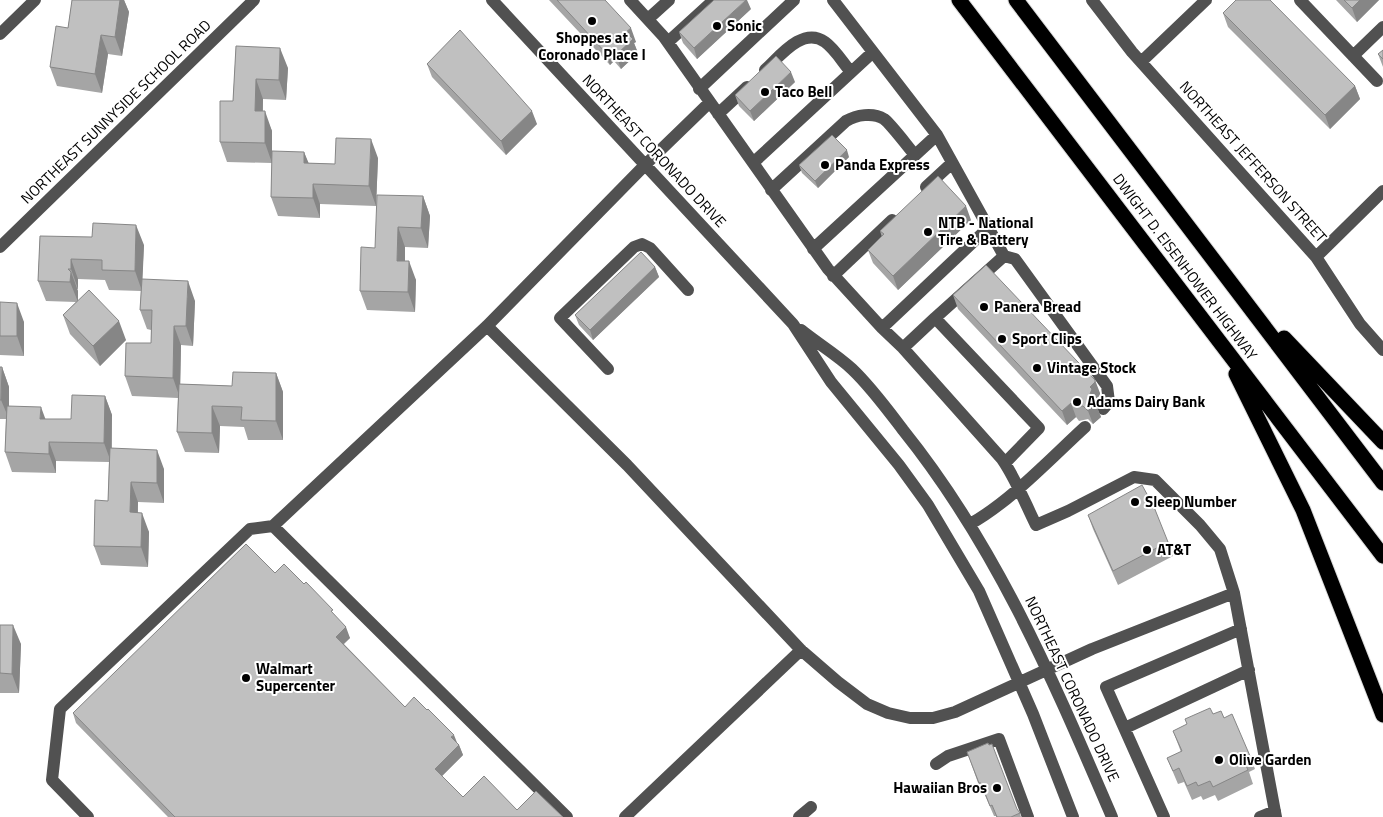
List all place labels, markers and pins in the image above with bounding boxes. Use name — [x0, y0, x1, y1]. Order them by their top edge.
place label: Sonic — [727, 14, 762, 37]
marker: Shoppes at Coronado Place I — [586, 15, 598, 27]
marker: Sonic — [711, 20, 723, 32]
place label: Shoppes at Coronado Place I — [538, 26, 646, 66]
place label: Taco Bell — [775, 80, 832, 103]
marker: Taco Bell — [759, 86, 771, 98]
place label: Panda Express — [835, 153, 930, 176]
marker: Panda Express — [819, 159, 831, 171]
place label: NTB - National Tire & Battery — [938, 211, 1034, 251]
marker: NTB - National Tire & Battery — [922, 226, 934, 238]
place label: Panera Bread — [994, 295, 1081, 318]
marker: Panera Bread — [978, 301, 990, 313]
place label: Sport Clips — [1012, 327, 1082, 350]
marker: Sport Clips — [996, 333, 1008, 345]
place label: Vintage Stock — [1047, 356, 1137, 379]
marker: Vintage Stock — [1031, 362, 1043, 374]
place label: Adams Dairy Bank — [1087, 390, 1205, 413]
marker: Adams Dairy Bank — [1071, 396, 1083, 408]
place label: Sleep Number — [1145, 490, 1237, 513]
marker: Sleep Number — [1129, 496, 1141, 508]
place label: AT&T — [1157, 538, 1191, 561]
marker: AT&T — [1141, 544, 1153, 556]
place label: Walmart Supercenter — [256, 657, 336, 697]
marker: Walmart Supercenter — [240, 672, 252, 684]
place label: Olive Garden — [1229, 748, 1312, 771]
marker: Olive Garden — [1213, 754, 1225, 766]
place label: Hawaiian Bros — [893, 776, 987, 799]
marker: Hawaiian Bros — [991, 782, 1003, 794]

